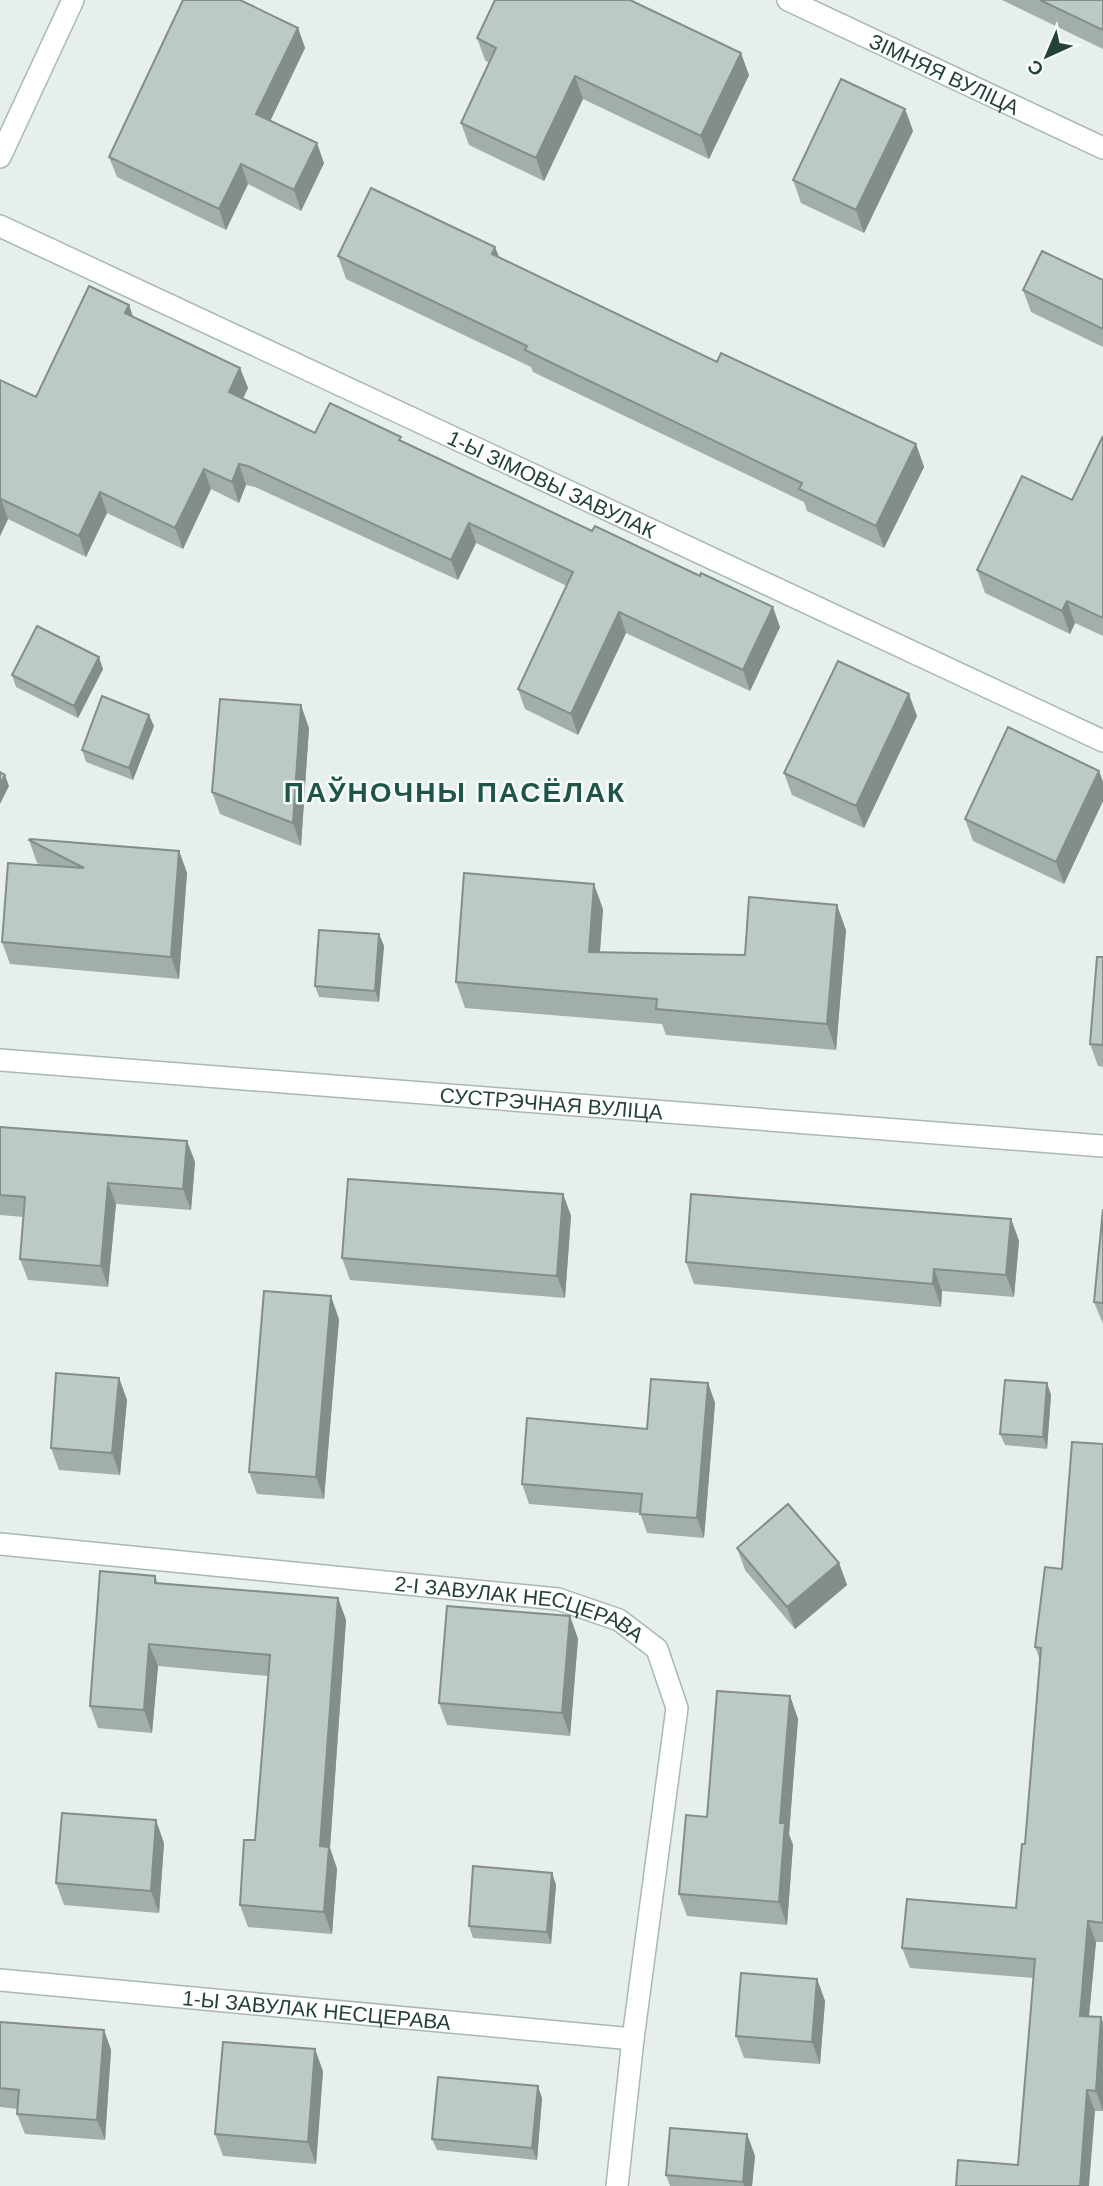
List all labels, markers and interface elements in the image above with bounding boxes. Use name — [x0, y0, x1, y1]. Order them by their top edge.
north arrow — [1012, 21, 1082, 91]
street label: ЗІМНЯЯ ВУЛІЦА — [866, 29, 1023, 119]
text: С — [1023, 55, 1048, 80]
street label: 1-Ы ЗІМОВЫ ЗАВУЛАК — [444, 425, 660, 542]
district label: ПАЎНОЧНЫ ПАСЁЛАК — [284, 776, 626, 808]
street label: СУСТРЭЧНАЯ ВУЛІЦА — [439, 1083, 664, 1123]
street label: 2-І ЗАВУЛАК НЕСЦЕРАВА — [394, 1571, 648, 1646]
street label: 1-Ы ЗАВУЛАК НЕСЦЕРАВА — [181, 1986, 452, 2033]

